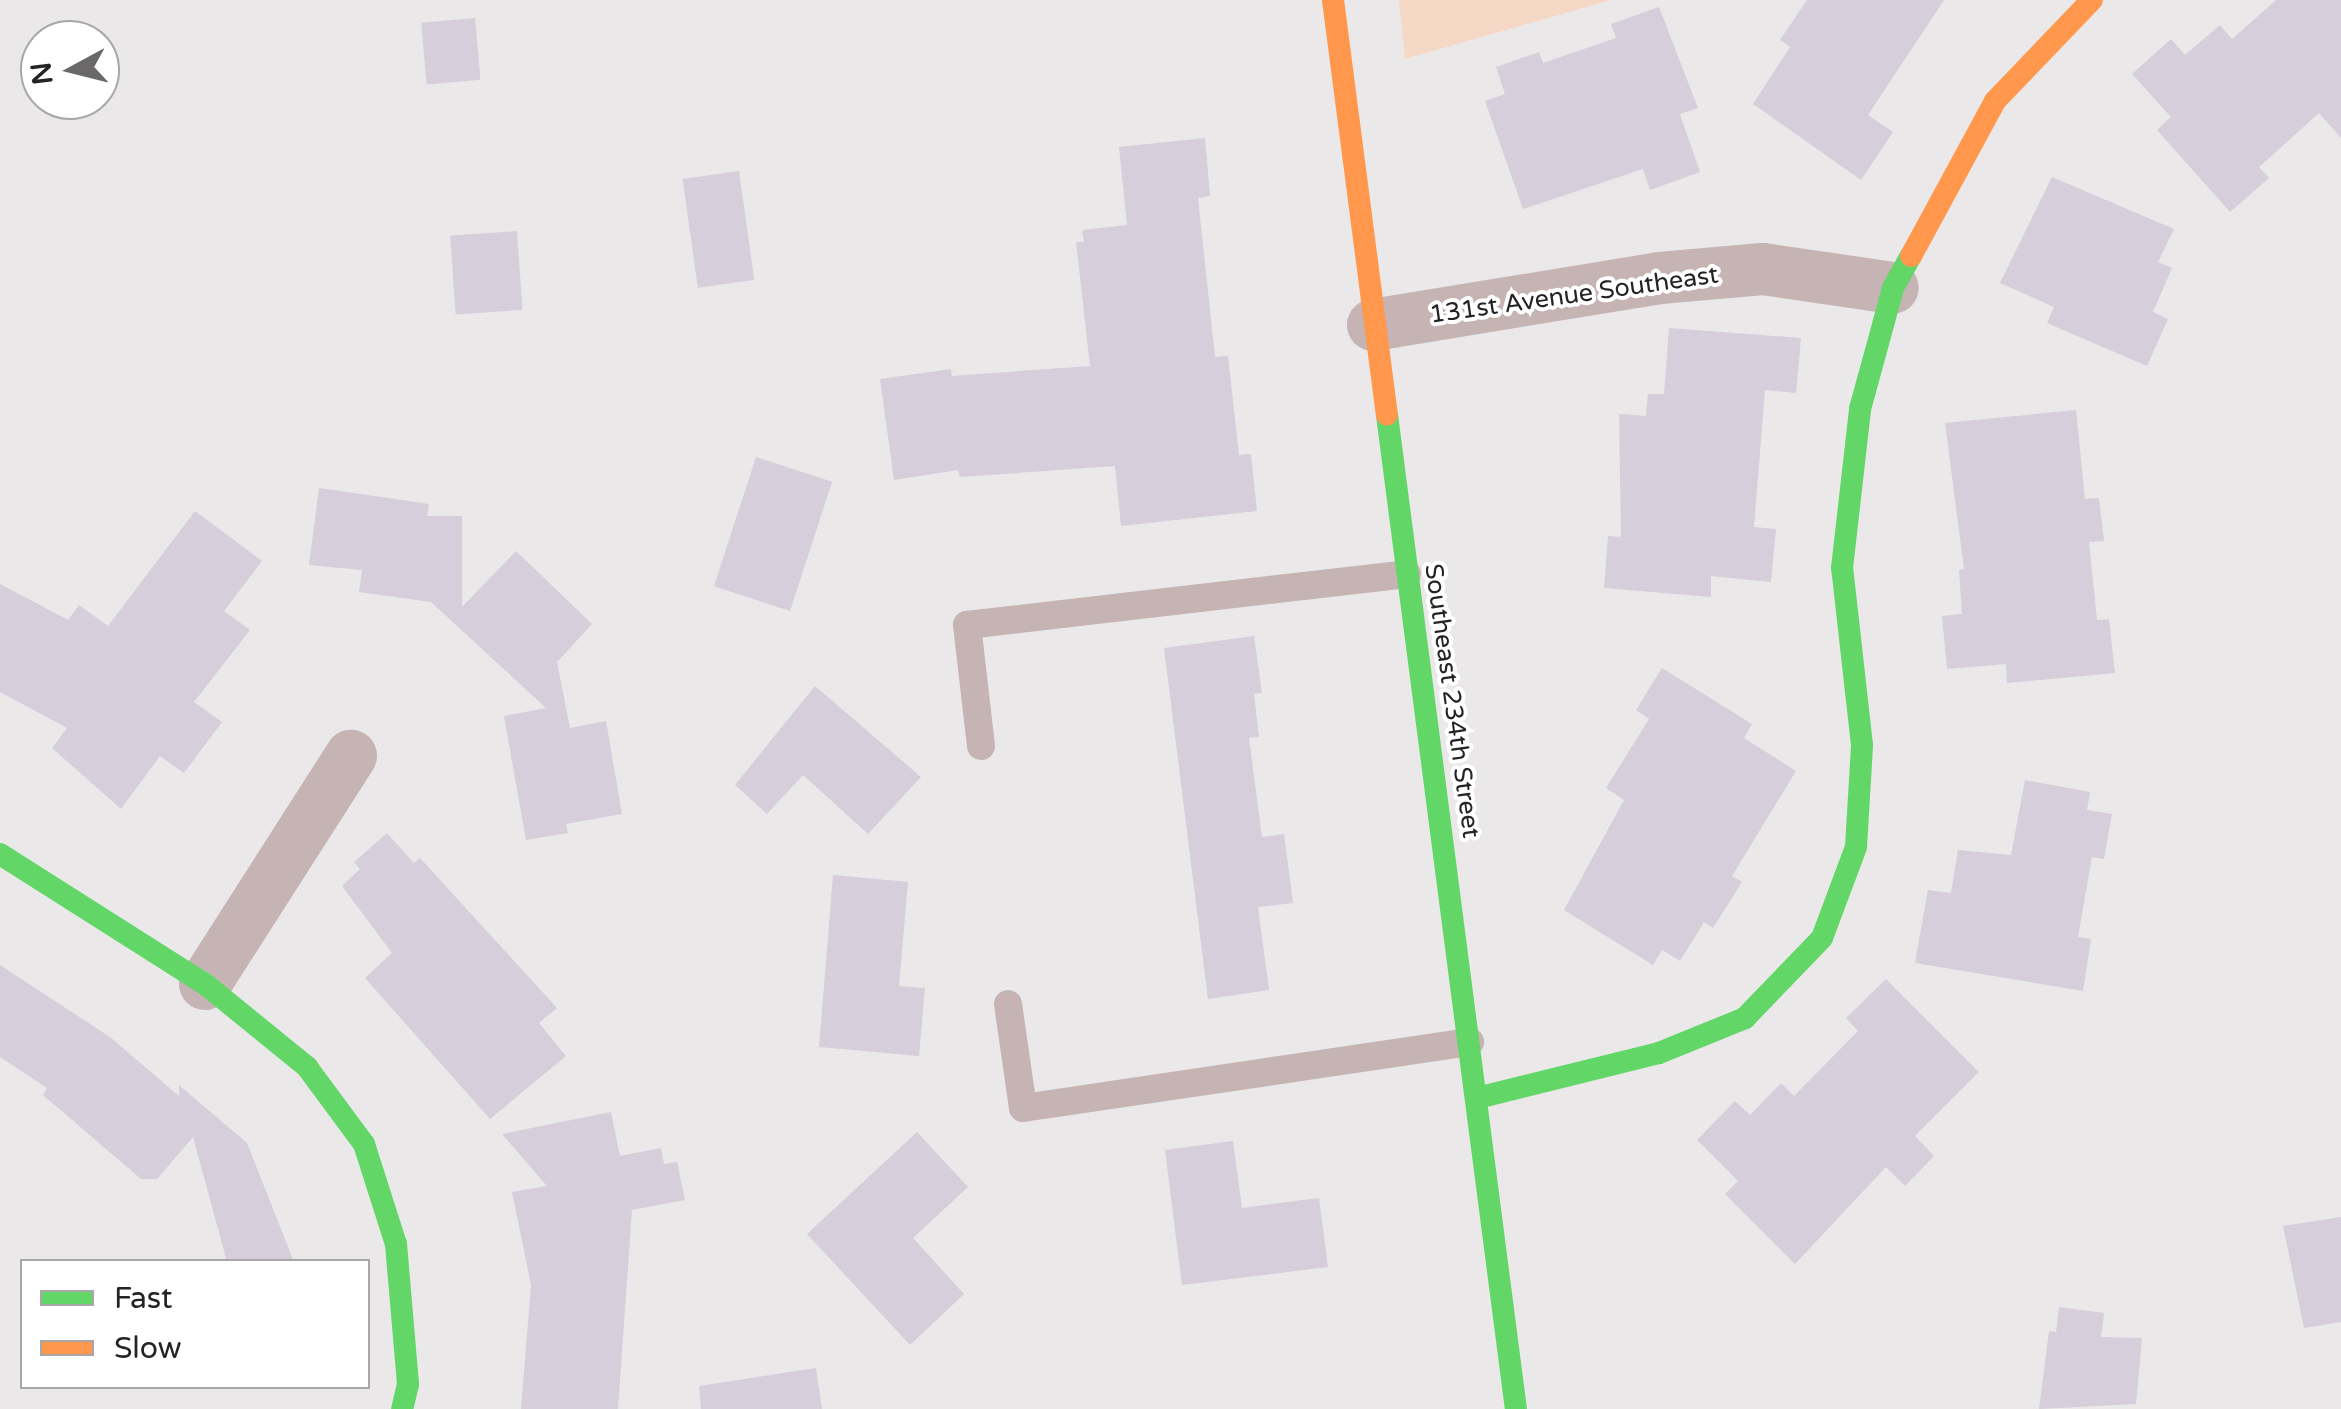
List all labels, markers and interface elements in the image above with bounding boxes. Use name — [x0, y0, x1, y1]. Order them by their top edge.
north arrow — [20, 20, 120, 120]
text: N — [24, 60, 60, 87]
street label: 131st Avenue Southeast — [1428, 260, 1720, 330]
street label: Southeast 234th Street — [1418, 562, 1486, 840]
legend — [20, 1259, 370, 1389]
text: Fast — [114, 1280, 173, 1317]
text: Slow — [114, 1330, 182, 1367]

